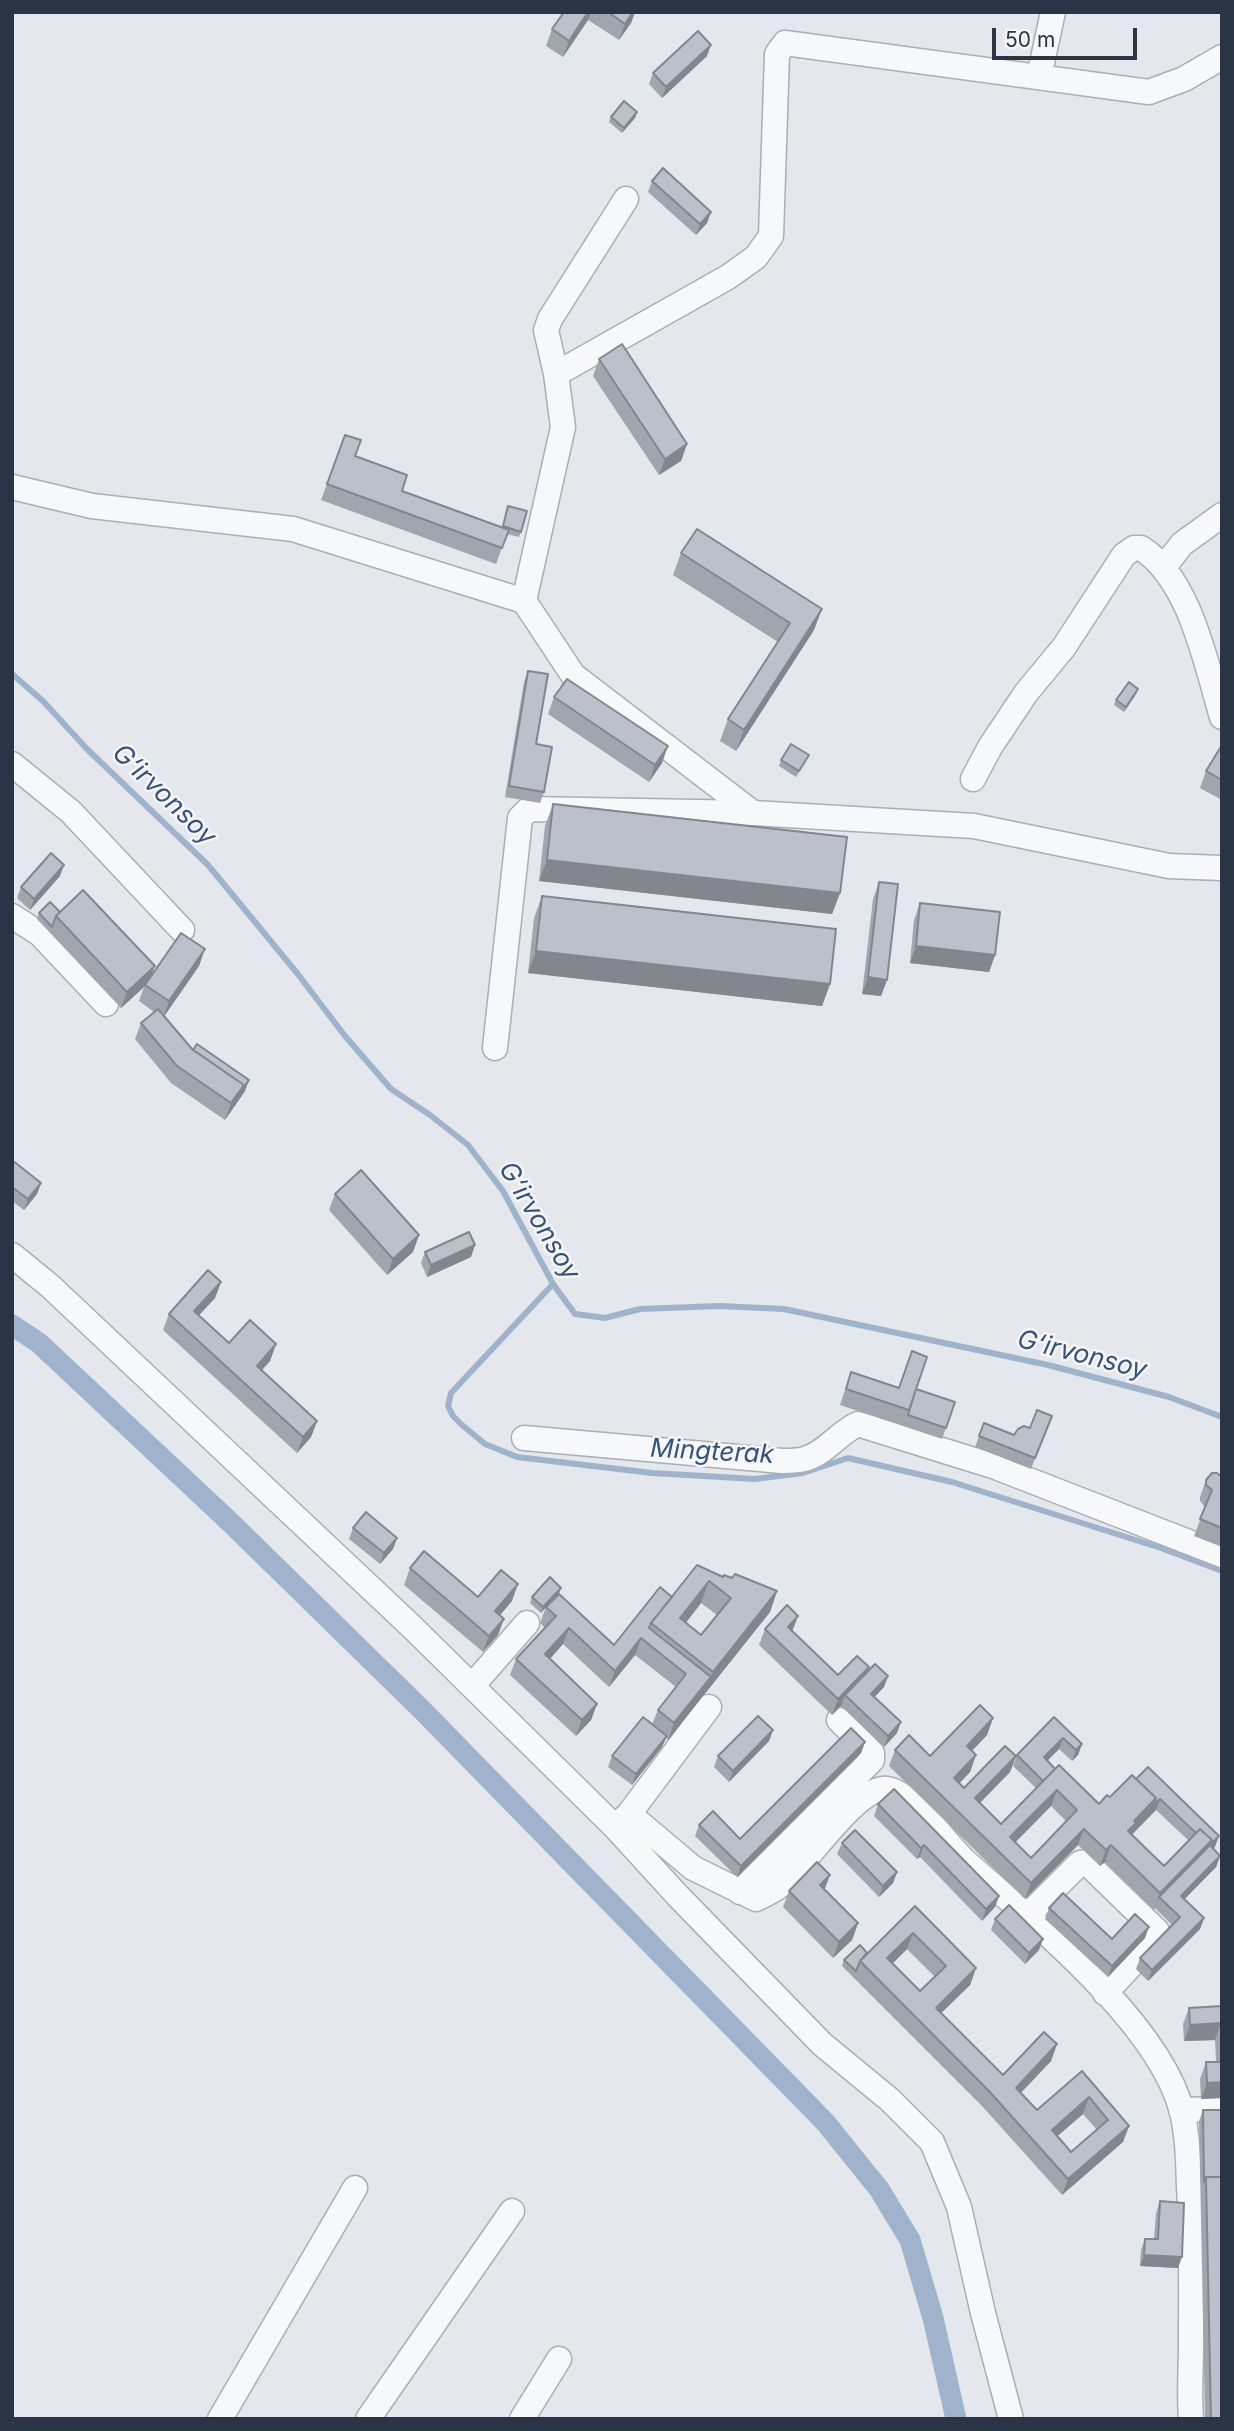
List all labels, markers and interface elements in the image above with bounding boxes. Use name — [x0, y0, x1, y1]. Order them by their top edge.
scale bar — [996, 14, 1141, 58]
text: 50 m — [1005, 27, 1055, 52]
water label: G‘irvonsoy — [106, 738, 222, 852]
water label: G‘irvonsoy — [492, 1156, 586, 1286]
water label: G‘irvonsoy — [1014, 1324, 1150, 1386]
water label: Mingterak — [649, 1433, 775, 1471]

